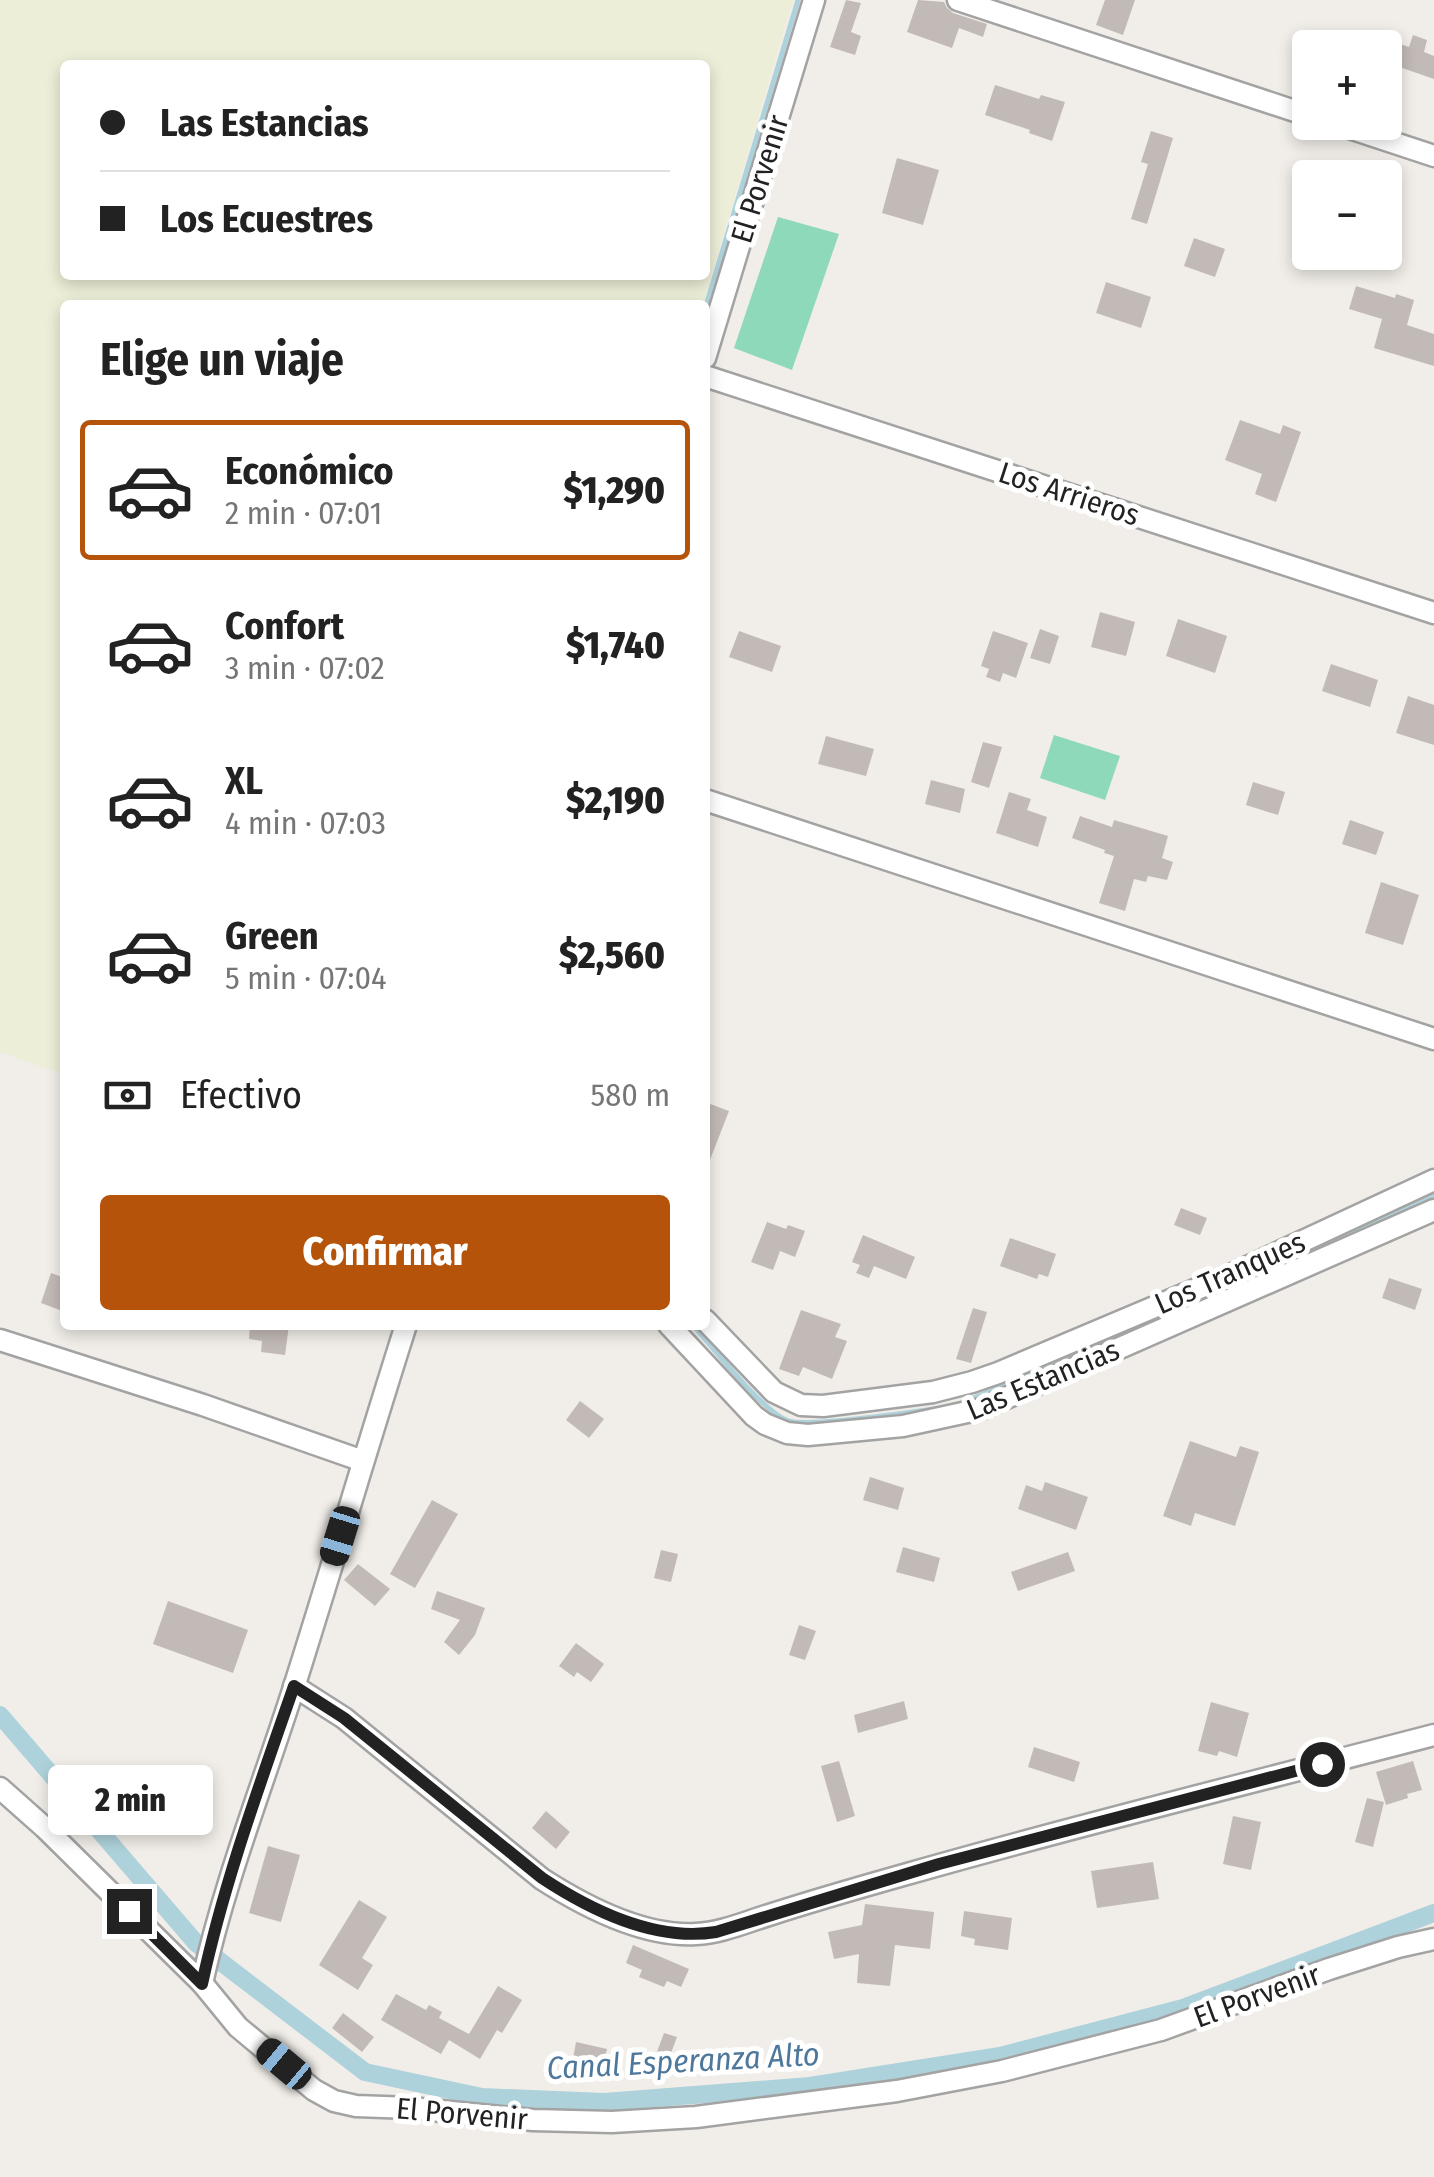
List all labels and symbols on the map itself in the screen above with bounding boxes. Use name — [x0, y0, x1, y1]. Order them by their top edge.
street label: El Porvenir — [724, 110, 797, 247]
street label: Los Arrieros — [994, 454, 1144, 534]
street label: Los Tranques — [1149, 1224, 1311, 1322]
street label: Las Estancias — [961, 1332, 1125, 1428]
car — [317, 1503, 363, 1569]
route start — [1300, 1742, 1345, 1787]
callout: 2 min — [46, 1766, 212, 1836]
route end — [107, 1889, 152, 1934]
street label: El Porvenir — [1189, 1956, 1326, 2035]
car — [251, 2033, 317, 2095]
water label: Canal Esperanza Alto — [546, 2035, 820, 2087]
street label: El Porvenir — [395, 2090, 530, 2138]

